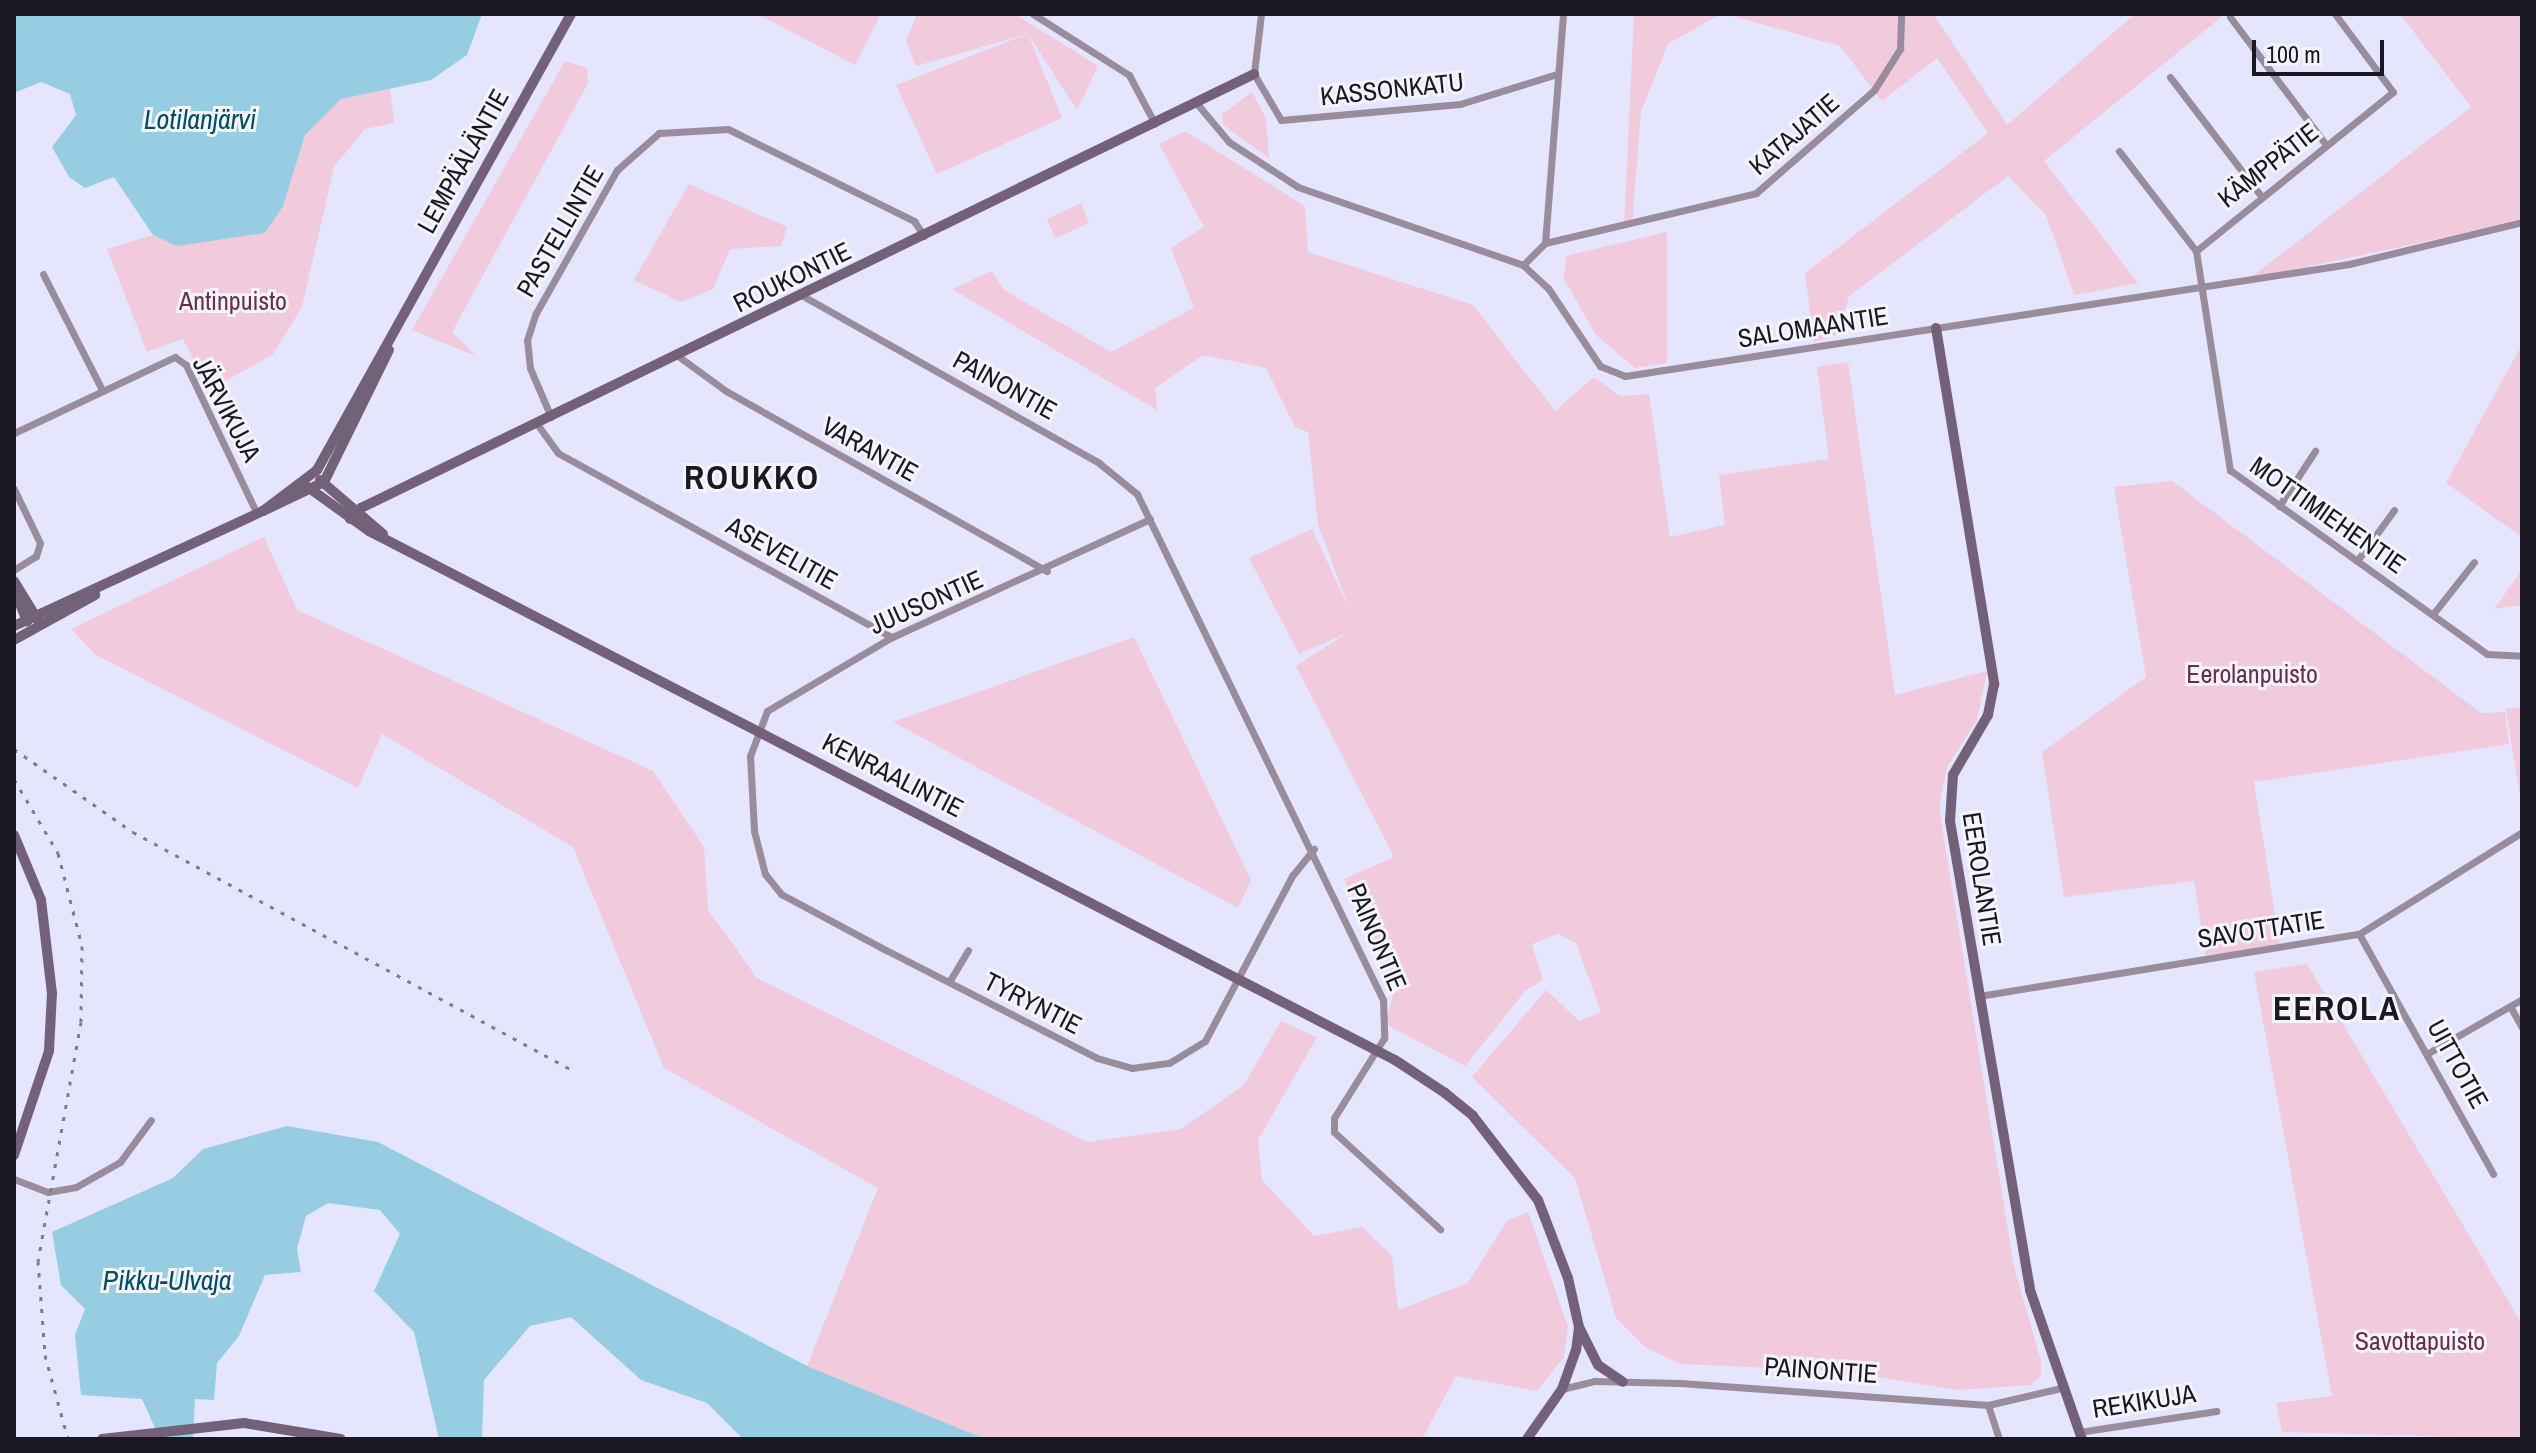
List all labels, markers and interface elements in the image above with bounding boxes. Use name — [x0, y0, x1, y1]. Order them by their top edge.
scale bar — [2256, 24, 2388, 74]
text: 100 m — [2266, 38, 2321, 70]
street label: KASSONKATU — [1319, 66, 1465, 112]
street label: LEMPÄÄLÄNTIE — [411, 84, 515, 238]
street label: KATAJATIE — [1743, 86, 1845, 182]
water label: Lotilanjärvi — [144, 102, 256, 136]
street label: KÄMPPÄTIE — [2212, 116, 2324, 214]
street label: PASTELLINTIE — [510, 160, 610, 302]
street label: ROUKONTIE — [728, 235, 856, 319]
park label: Antinpuisto — [179, 285, 287, 317]
street label: SALOMAANTIE — [1736, 300, 1890, 354]
street label: PAINONTIE — [948, 344, 1062, 426]
street label: JÄRVIKUJA — [186, 351, 268, 467]
street label: VARANTIE — [816, 410, 924, 488]
street label: MOTTIMIEHENTIE — [2244, 450, 2412, 580]
district label: ROUKKO — [684, 458, 820, 498]
street label: ASEVELITIE — [721, 510, 843, 596]
street label: JUUSONTIE — [864, 563, 988, 641]
park label: Eerolanpuisto — [2186, 658, 2318, 690]
street label: KENRAALINTIE — [817, 726, 969, 824]
street label: EEROLANTIE — [1956, 810, 2008, 948]
street label: PAINONTIE — [1340, 879, 1414, 995]
street label: SAVOTTATIE — [2195, 904, 2327, 954]
street label: TYRYNTIE — [979, 965, 1087, 1041]
district label: EEROLA — [2273, 989, 2401, 1029]
street label: UITTOTIE — [2421, 1014, 2495, 1114]
water label: Pikku-Ulvaja — [103, 1263, 231, 1297]
park label: Savottapuisto — [2355, 1325, 2485, 1357]
street label: PAINONTIE — [1763, 1350, 1879, 1390]
street label: REKIKUJA — [2090, 1377, 2198, 1425]

